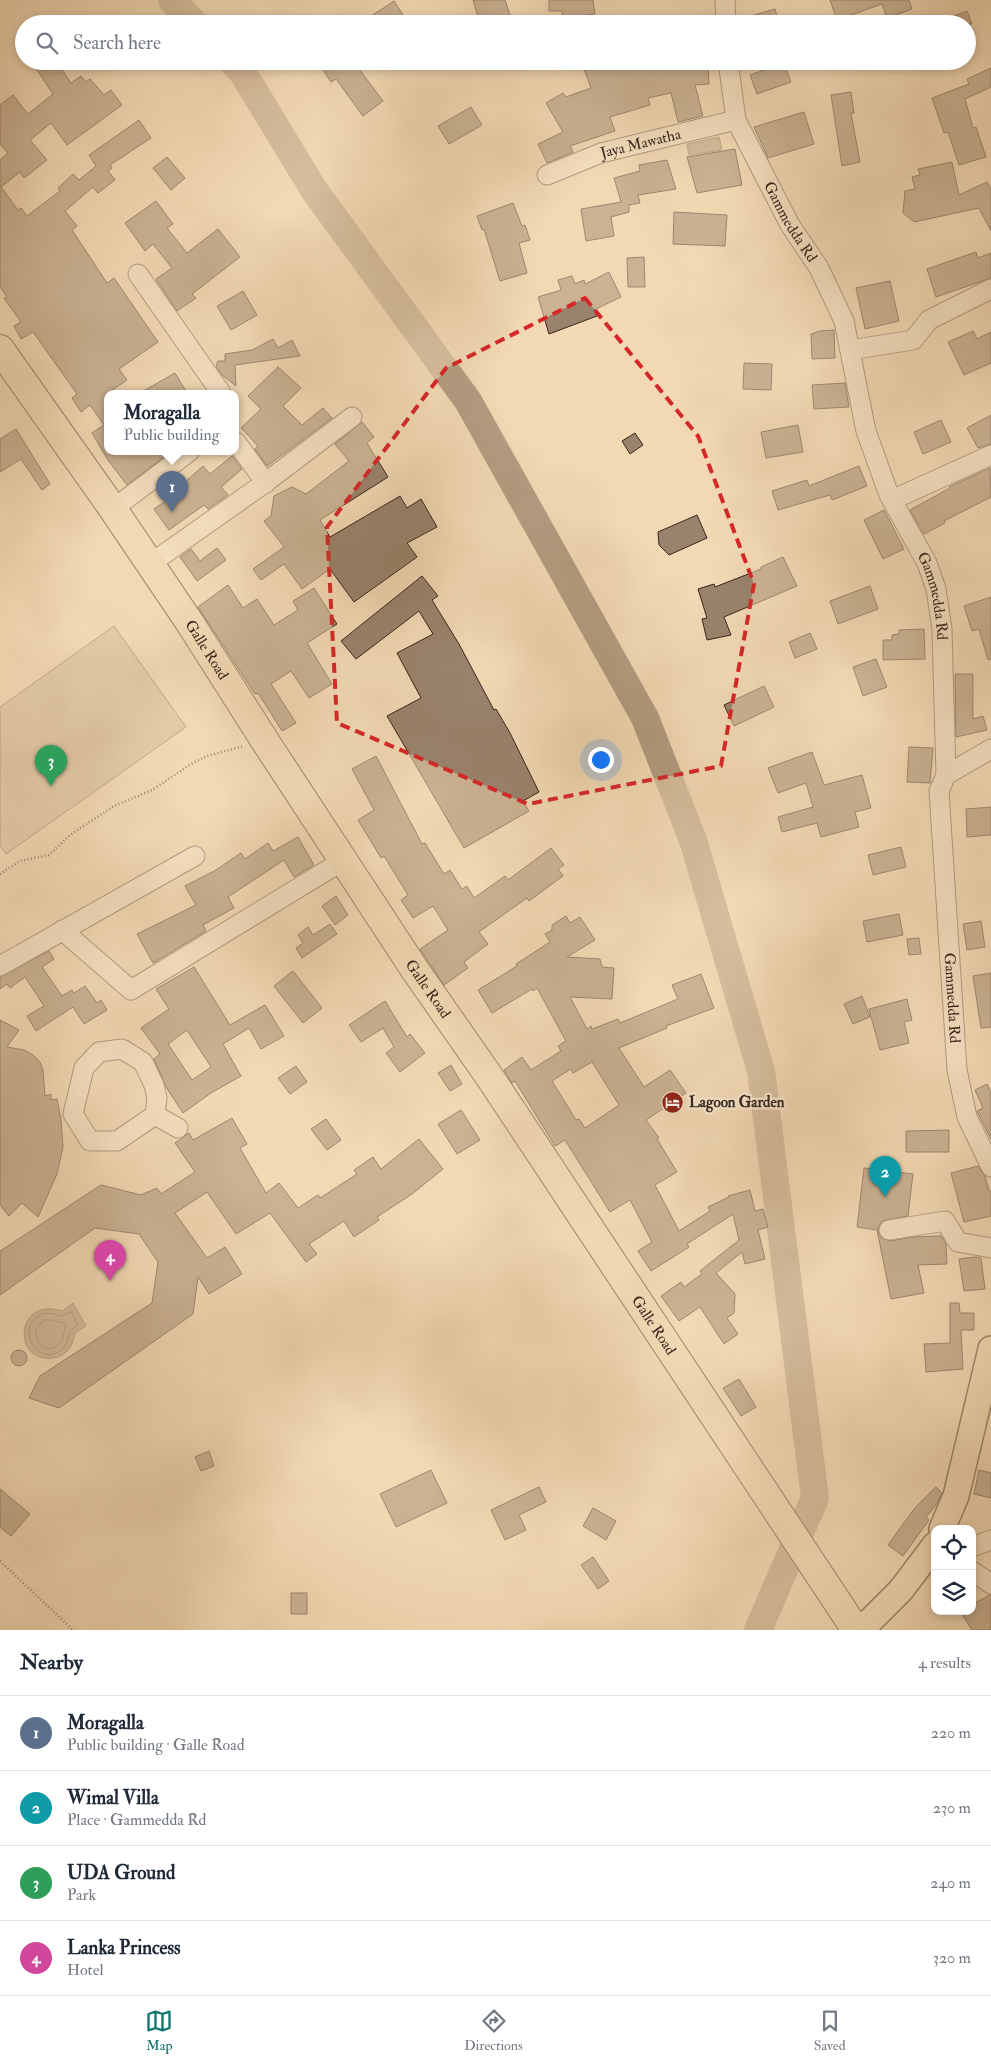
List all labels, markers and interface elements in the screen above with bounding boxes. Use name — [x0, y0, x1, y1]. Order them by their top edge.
search box — [15, 15, 976, 70]
icon: search — [33, 29, 61, 57]
text: Search here — [73, 31, 161, 55]
street label: Jaya Mawatha — [597, 124, 684, 164]
street label: Gammedda Rd — [760, 178, 822, 266]
popup — [104, 390, 239, 455]
text: Moragalla — [123, 401, 200, 425]
text: Public building — [123, 425, 220, 445]
pin: 1 — [156, 471, 188, 512]
street label: Gammedda Rd — [913, 548, 952, 641]
street label: Galle Road — [181, 616, 233, 684]
pin: 3 — [35, 745, 67, 786]
your location — [588, 747, 614, 773]
street label: Gammedda Rd — [940, 952, 965, 1044]
street label: Galle Road — [401, 956, 456, 1022]
hotel icon: Lagoon Garden — [661, 1090, 685, 1114]
place label: Lagoon Garden — [689, 1093, 785, 1113]
pin: 2 — [869, 1156, 901, 1197]
pin: 4 — [94, 1240, 126, 1281]
street label: Galle Road — [627, 1292, 681, 1359]
map controls — [931, 1525, 976, 1615]
button: locate — [931, 1525, 976, 1570]
button: layers — [931, 1570, 976, 1615]
text: Nearby — [20, 1649, 83, 1676]
text: 4 results — [918, 1653, 971, 1673]
text: Moragalla — [67, 1711, 144, 1735]
text: 1 — [33, 1723, 39, 1743]
text: 220 m — [931, 1723, 971, 1743]
text: Public building · Galle Road — [67, 1735, 245, 1755]
text: Wimal Villa — [67, 1786, 159, 1810]
text: 2 — [32, 1798, 40, 1818]
text: 230 m — [933, 1798, 971, 1818]
text: Place · Gammedda Rd — [67, 1810, 206, 1830]
text: UDA Ground — [67, 1861, 175, 1885]
text: 3 — [33, 1873, 39, 1893]
text: 240 m — [930, 1873, 971, 1893]
text: Park — [67, 1885, 96, 1905]
text: Lanka Princess — [67, 1936, 181, 1960]
text: 4 — [32, 1948, 40, 1968]
text: 320 m — [933, 1948, 971, 1968]
text: Hotel — [67, 1960, 104, 1980]
tab: Map — [145, 2007, 173, 2054]
tab: Directions — [464, 2007, 523, 2054]
tab: Saved — [814, 2007, 846, 2054]

